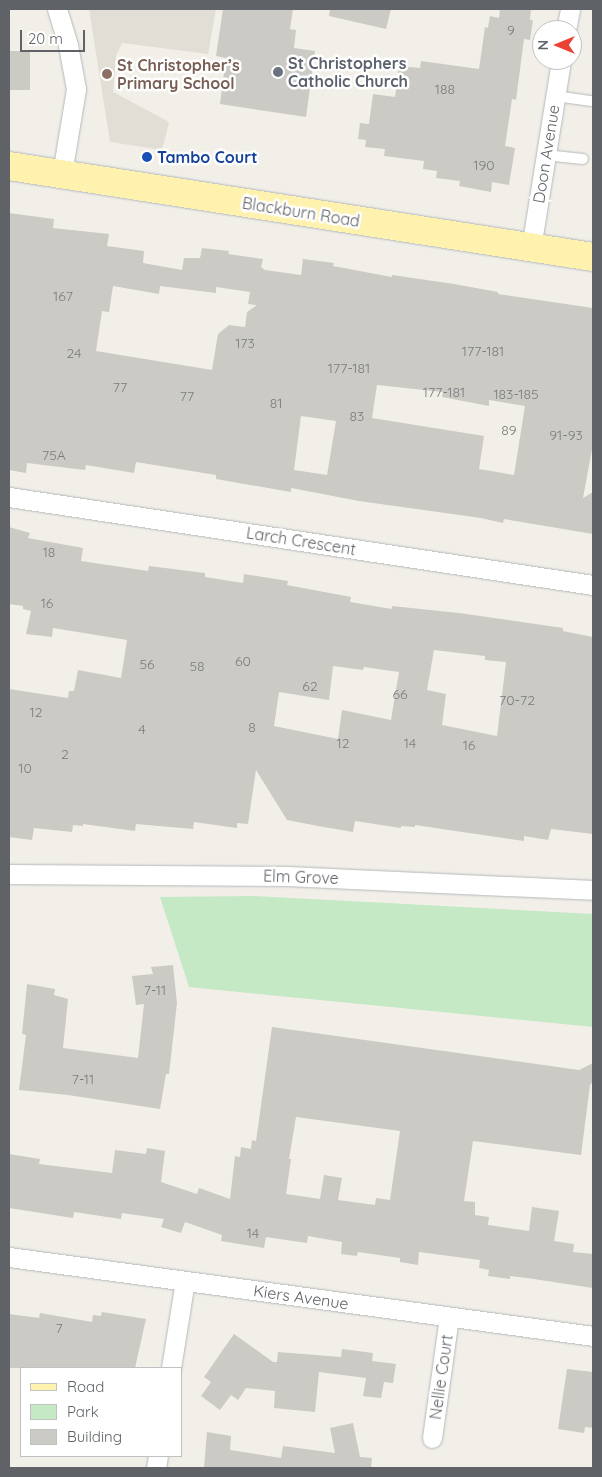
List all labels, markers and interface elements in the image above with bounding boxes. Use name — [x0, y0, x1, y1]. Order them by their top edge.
scale bar — [22, 20, 88, 52]
north arrow — [532, 20, 582, 70]
house number: 9 — [507, 22, 515, 38]
text: 20 m — [28, 29, 63, 48]
text: N — [534, 40, 552, 50]
place label: St Christophers Catholic Church — [288, 53, 408, 91]
place label: St Christopher’s Primary School — [117, 55, 240, 93]
marker: St Christophers Catholic Church — [272, 66, 284, 78]
marker: St Christopher’s Primary School — [101, 68, 113, 80]
house number: 188 — [435, 81, 455, 97]
street label: Doon Avenue — [529, 103, 563, 205]
place label: Tambo Court — [157, 147, 258, 167]
marker: Tambo Court — [141, 151, 153, 163]
house number: 190 — [473, 157, 495, 173]
street label: Blackburn Road — [241, 193, 361, 231]
house number: 167 — [53, 288, 73, 304]
house number: 173 — [235, 335, 255, 351]
house number: 177-181 — [462, 343, 504, 359]
house number: 24 — [67, 345, 81, 361]
house number: 177-181 — [328, 360, 370, 376]
house number: 77 — [113, 379, 127, 395]
house number: 177-181 — [423, 384, 465, 400]
house number: 183-185 — [493, 386, 539, 402]
house number: 77 — [180, 388, 194, 404]
house number: 81 — [270, 395, 282, 411]
house number: 83 — [350, 408, 364, 424]
house number: 89 — [501, 422, 517, 438]
house number: 91-93 — [549, 427, 583, 443]
house number: 75A — [42, 447, 66, 463]
street label: Larch Crescent — [245, 523, 357, 559]
house number: 18 — [43, 544, 55, 560]
house number: 16 — [41, 595, 53, 611]
house number: 60 — [235, 653, 251, 669]
house number: 56 — [139, 656, 155, 672]
house number: 58 — [189, 658, 205, 674]
house number: 62 — [302, 678, 318, 694]
house number: 66 — [392, 686, 408, 702]
house number: 70-72 — [499, 692, 535, 708]
house number: 12 — [30, 704, 42, 720]
house number: 8 — [248, 719, 256, 735]
house number: 4 — [138, 721, 146, 737]
house number: 12 — [337, 735, 349, 751]
house number: 14 — [404, 735, 416, 751]
house number: 16 — [463, 737, 475, 753]
house number: 2 — [61, 746, 69, 762]
house number: 10 — [18, 760, 32, 776]
street label: Elm Grove — [263, 866, 339, 888]
house number: 7-11 — [144, 982, 166, 998]
house number: 7-11 — [72, 1071, 94, 1087]
house number: 14 — [247, 1225, 259, 1241]
street label: Kiers Avenue — [252, 1281, 350, 1313]
house number: 7 — [55, 1320, 63, 1336]
street label: Nellie Court — [426, 1333, 456, 1421]
legend — [20, 1367, 182, 1457]
text: Road — [67, 1377, 104, 1396]
text: Park — [67, 1402, 99, 1421]
text: Building — [67, 1427, 122, 1446]

